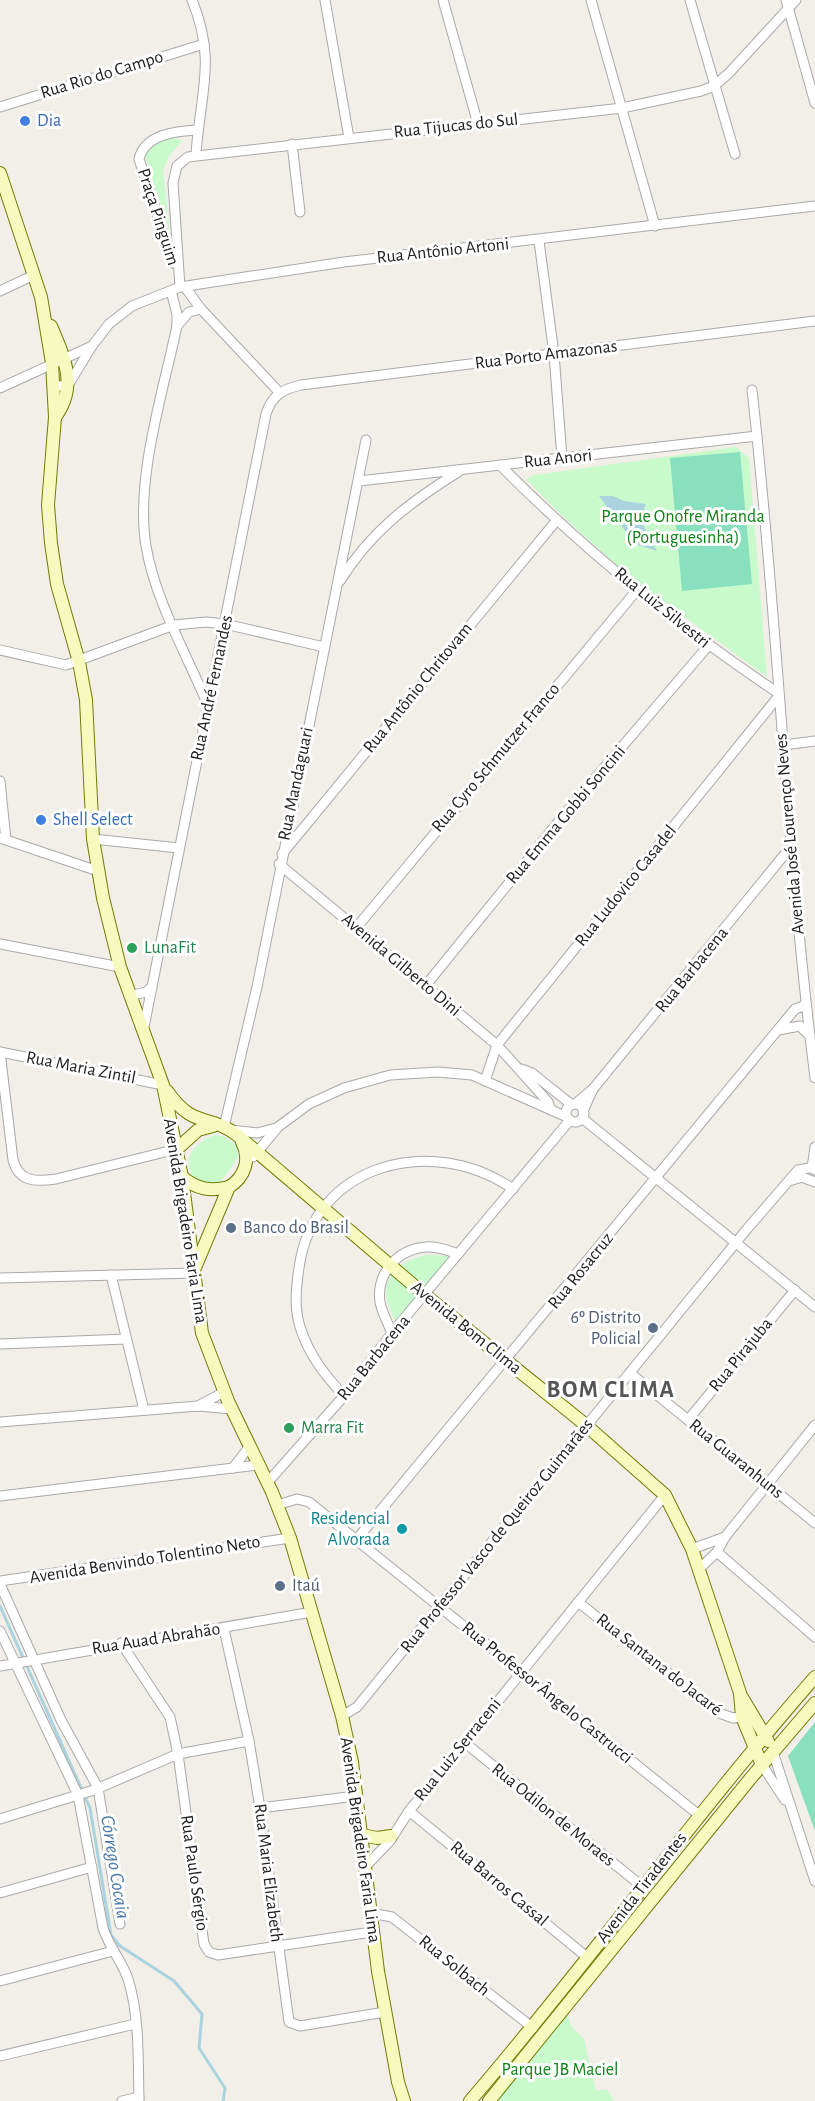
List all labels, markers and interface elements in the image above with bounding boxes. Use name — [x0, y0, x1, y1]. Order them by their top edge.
street label: Rua Rio do Campo — [39, 48, 166, 102]
street label: Rua Tijucas do Sul — [393, 111, 519, 141]
place label: Dia — [37, 112, 61, 130]
marker: Dia — [18, 114, 32, 128]
street label: Praça Pinguim — [134, 166, 182, 268]
street label: Rua Antônio Artoni — [376, 235, 510, 267]
street label: Rua Porto Amazonas — [474, 337, 618, 373]
street label: Rua Anori — [523, 446, 593, 472]
park label: Parque Onofre Miranda (Portuguesinha) — [601, 508, 765, 547]
street label: Rua Luiz Silvestri — [611, 564, 713, 652]
street label: Rua André Fernandes — [188, 614, 236, 762]
street label: Rua Antônio Chritovam — [360, 619, 476, 757]
street label: Rua Cyro Schmutzer Franco — [429, 680, 564, 836]
street label: Rua Mandaguari — [275, 726, 317, 842]
street label: Avenida José Lourenço Neves — [772, 733, 808, 935]
street label: Rua Emma Gobbi Soncini — [503, 742, 629, 888]
place label: Shell Select — [53, 811, 133, 829]
marker: Shell Select — [34, 813, 48, 827]
street label: Rua Ludovico Casadel — [572, 822, 680, 950]
street label: Avenida Gilberto Dini — [338, 910, 464, 1020]
street label: Rua Barbacena — [652, 924, 732, 1016]
place label: LunaFit — [144, 939, 196, 957]
marker: LunaFit — [125, 941, 139, 955]
street label: Rua Maria Zintil — [25, 1049, 137, 1087]
street label: Avenida Brigadeiro Faria Lima — [160, 1117, 210, 1325]
place label: Banco do Brasil — [243, 1219, 349, 1237]
marker: Banco do Brasil — [224, 1221, 238, 1235]
street label: Rua Rosacruz — [545, 1229, 617, 1313]
street label: Avenida Bom Clima — [407, 1278, 525, 1378]
place label: 6º Distrito Policial — [571, 1309, 641, 1348]
street label: Rua Barbacena — [334, 1312, 414, 1404]
street label: Rua Pirajuba — [706, 1315, 776, 1395]
marker: 6º Distrito Policial — [646, 1321, 660, 1335]
district label: BOM CLIMA — [547, 1378, 676, 1402]
street label: Rua Professor Vasco de Queiroz Guimarães — [397, 1416, 597, 1656]
street label: Rua Guaranhuns — [686, 1416, 786, 1502]
place label: Marra Fit — [301, 1419, 364, 1437]
marker: Marra Fit — [282, 1421, 296, 1435]
place label: Residencial Alvorada — [310, 1510, 390, 1549]
marker: Residencial Alvorada — [395, 1522, 409, 1536]
street label: Avenida Benvindo Tolentino Neto — [28, 1533, 262, 1587]
place label: Itaú — [292, 1577, 320, 1595]
marker: Itaú — [273, 1579, 287, 1593]
street label: Rua Santana do Jacaré — [593, 1611, 725, 1719]
street label: Rua Professor Ângelo Castrucci — [458, 1616, 638, 1767]
street label: Rua Auad Abrahão — [90, 1620, 222, 1658]
street label: Rua Luiz Serraceni — [411, 1695, 505, 1805]
street label: Avenida Brigadeiro Faria Lima — [337, 1736, 383, 1944]
street label: Rua Odilon de Moraes — [488, 1760, 618, 1870]
street label: Rua Maria Elizabeth — [251, 1803, 285, 1943]
water label: Córrego Cocaia — [97, 1814, 133, 1920]
street label: Rua Paulo Sérgio — [177, 1814, 211, 1932]
street label: Avenida Tiradentes — [594, 1829, 690, 1947]
street label: Rua Barros Cassal — [447, 1838, 551, 1930]
street label: Rua Solbach — [415, 1932, 493, 2000]
park label: Parque JB Maciel — [502, 2061, 619, 2079]

